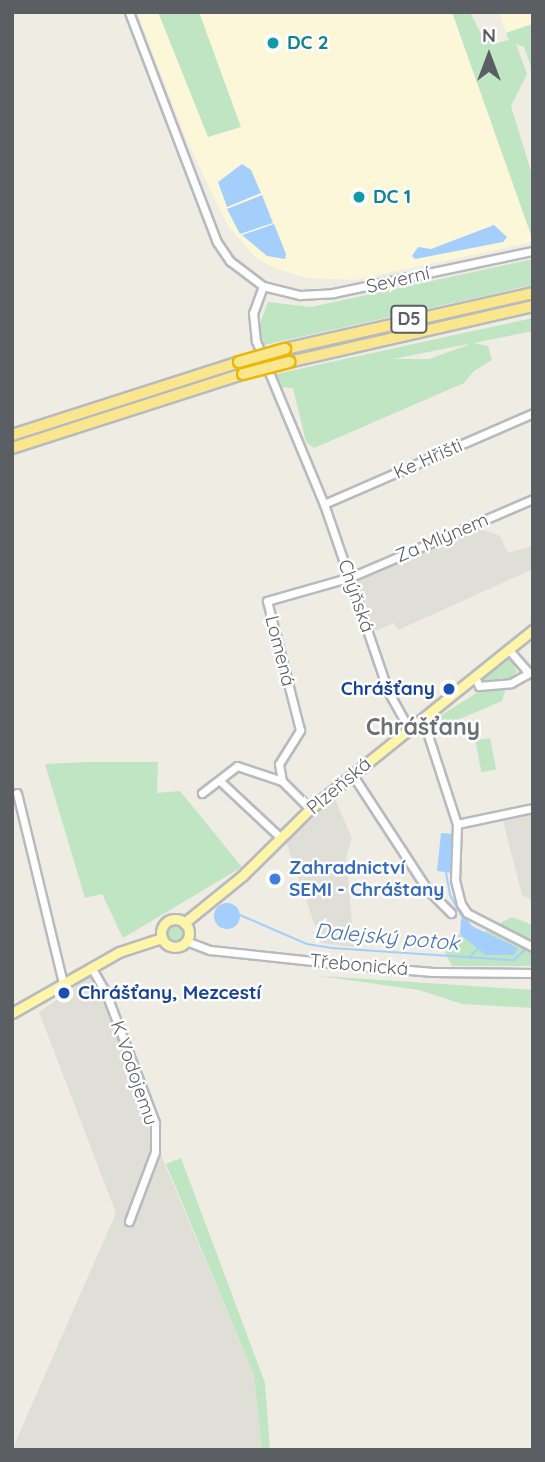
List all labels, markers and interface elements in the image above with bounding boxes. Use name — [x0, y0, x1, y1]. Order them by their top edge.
north arrow — [454, 21, 524, 91]
text: N — [482, 23, 496, 47]
place label: DC 2 — [287, 32, 329, 54]
marker: DC 2 — [265, 35, 281, 51]
place label: DC 1 — [373, 186, 411, 208]
marker: DC 1 — [351, 189, 367, 205]
street label: Severní — [364, 262, 432, 298]
road number: D5 — [390, 304, 428, 334]
street label: Ke Hřišti — [390, 434, 466, 484]
street label: Za Mlýnem — [392, 508, 492, 568]
street label: Chýňská — [333, 557, 379, 635]
street label: Lomená — [260, 613, 300, 689]
place label: Chrášťany — [341, 678, 435, 700]
marker: Chrášťany — [441, 681, 457, 697]
district label: Chrášťany — [366, 713, 480, 741]
street label: Plzeňská — [302, 753, 376, 819]
place label: Zahradnictví SEMI - Chráštany — [289, 857, 444, 901]
marker: Zahradnictví SEMI - Chráštany — [267, 871, 283, 887]
water label: Dalejský potok — [314, 917, 460, 955]
street label: Třebonická — [309, 949, 409, 981]
place label: Chrášťany, Mezcestí — [78, 982, 261, 1004]
marker: Chrášťany, Mezcestí — [56, 985, 72, 1001]
street label: K Vodojemu — [106, 1018, 162, 1128]

